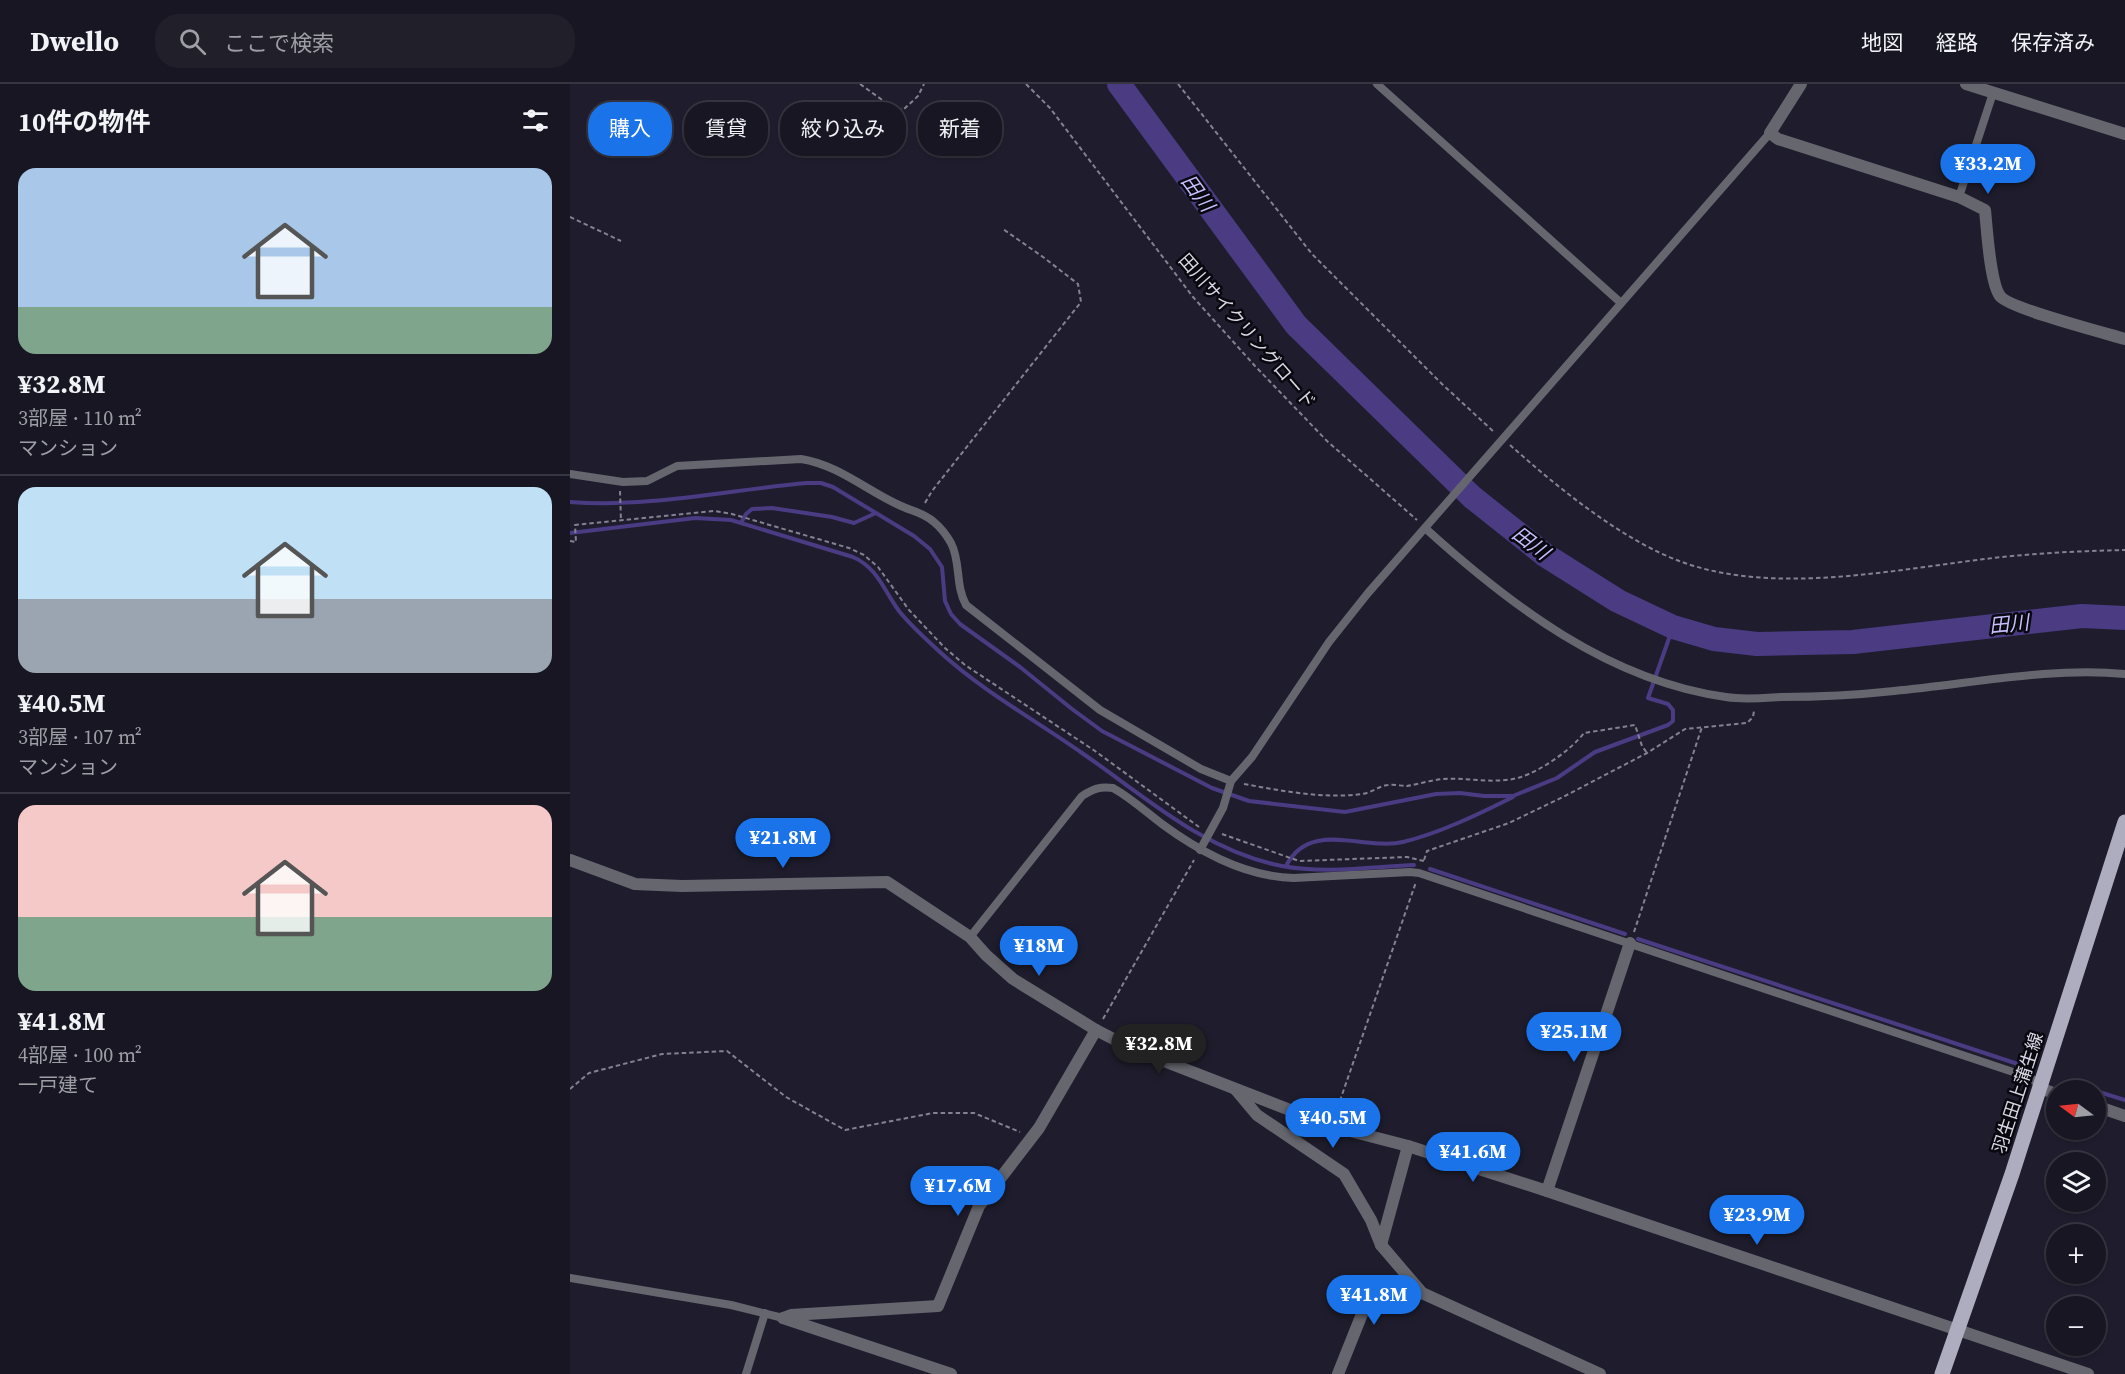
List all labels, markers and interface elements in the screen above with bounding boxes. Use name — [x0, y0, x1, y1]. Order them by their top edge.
search box — [155, 14, 575, 68]
text: Dwello — [30, 22, 119, 60]
icon: search — [176, 25, 209, 58]
text: ここで検索 — [224, 28, 334, 58]
text: 地図 — [1861, 28, 1903, 57]
text: 経路 — [1936, 28, 1978, 57]
text: 保存済み — [2011, 28, 2095, 57]
chip: 購入 — [588, 102, 672, 156]
chip: 賃貸 — [684, 102, 768, 156]
chip: 絞り込み — [780, 102, 906, 156]
chip: 新着 — [918, 102, 1002, 156]
text: 10件の物件 — [18, 104, 150, 140]
icon: filters — [519, 104, 552, 137]
pin: ¥33.2M — [1939, 144, 2037, 195]
text: ¥33.2M — [1954, 149, 2022, 177]
water label: 田川 — [1175, 169, 1222, 219]
icon: home — [231, 207, 339, 315]
street label: 田川サイクリングロード — [1173, 248, 1322, 413]
text: ¥32.8M — [18, 366, 105, 402]
text: 3部屋 · 110 m² — [18, 404, 142, 432]
text: マンション — [18, 434, 118, 462]
water label: 田川 — [1507, 520, 1557, 567]
icon: home — [231, 526, 339, 634]
water label: 田川 — [1988, 608, 2032, 640]
text: ¥40.5M — [18, 685, 105, 721]
text: 3部屋 · 107 m² — [18, 723, 142, 751]
text: マンション — [18, 753, 118, 781]
pin: ¥21.8M — [734, 818, 832, 869]
text: ¥21.8M — [749, 823, 817, 851]
icon: home — [231, 844, 339, 952]
pin: ¥18M — [1003, 926, 1075, 977]
text: ¥18M — [1014, 931, 1064, 959]
text: ¥41.8M — [18, 1003, 105, 1039]
pin: ¥25.1M — [1525, 1012, 1623, 1063]
text: ¥25.1M — [1540, 1017, 1608, 1045]
pin: ¥32.8M — [1110, 1024, 1208, 1075]
text: ¥32.8M — [1125, 1029, 1193, 1057]
street label: 羽生田上蒲生線 — [1986, 1029, 2049, 1157]
text: 4部屋 · 100 m² — [18, 1041, 142, 1069]
text: 一戸建て — [18, 1071, 98, 1099]
north arrow — [2046, 1080, 2106, 1140]
map controls — [2046, 1080, 2106, 1356]
pin: ¥40.5M — [1284, 1098, 1382, 1149]
text: ¥40.5M — [1299, 1103, 1367, 1131]
pin: ¥41.6M — [1424, 1132, 1522, 1183]
text: ¥41.6M — [1439, 1137, 1507, 1165]
button: layers — [2046, 1152, 2106, 1212]
pin: ¥17.6M — [909, 1166, 1007, 1217]
text: ¥17.6M — [924, 1171, 992, 1199]
pin: ¥23.9M — [1708, 1195, 1806, 1246]
text: ¥23.9M — [1723, 1200, 1791, 1228]
button: + — [2046, 1224, 2106, 1284]
pin: ¥41.8M — [1325, 1275, 1423, 1326]
text: ¥41.8M — [1340, 1280, 1408, 1308]
button: − — [2046, 1296, 2106, 1356]

